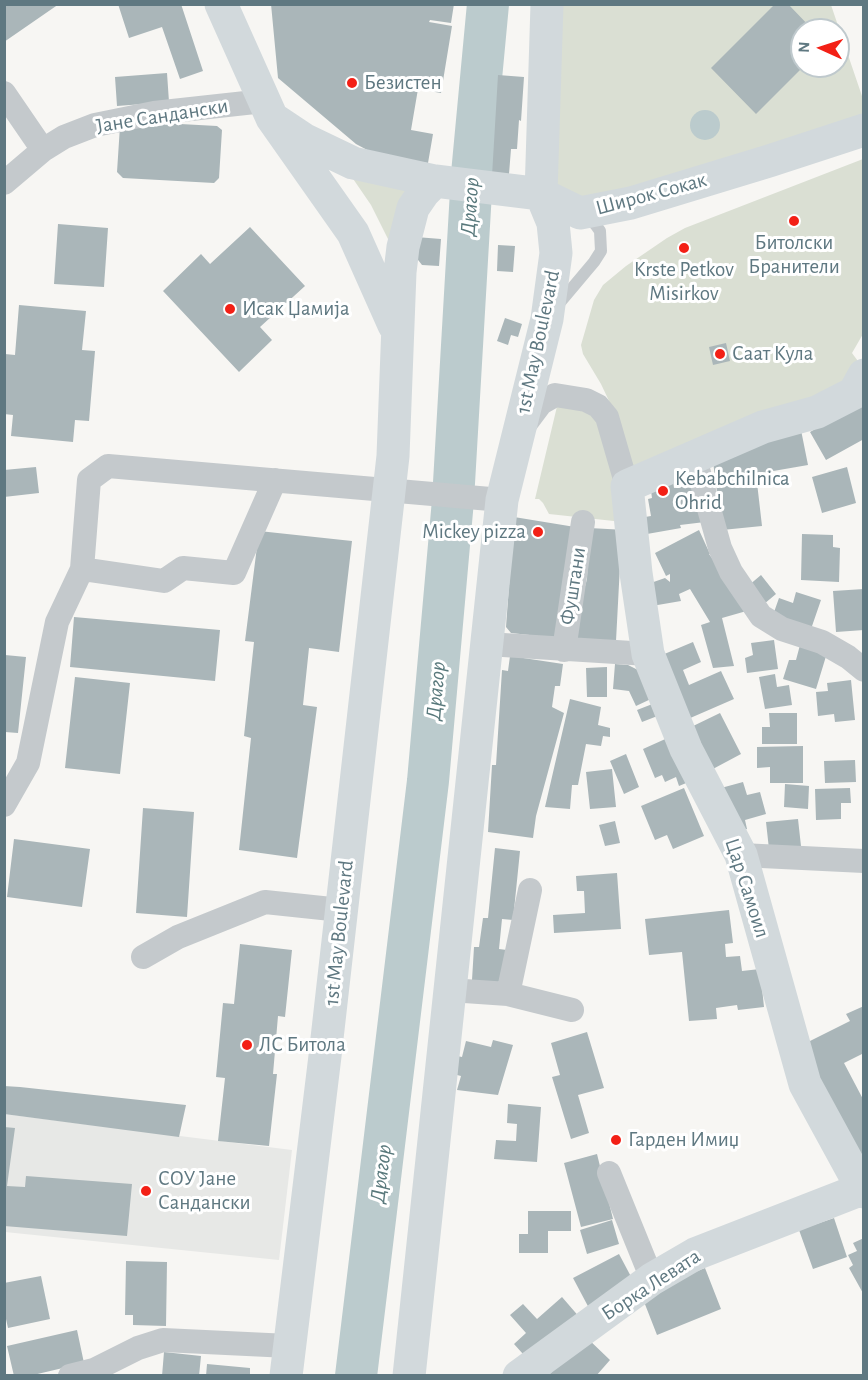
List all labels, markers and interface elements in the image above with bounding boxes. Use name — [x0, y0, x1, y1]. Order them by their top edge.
north arrow — [790, 18, 850, 78]
text: N — [796, 41, 812, 53]
place label: Безистен — [364, 70, 442, 96]
marker: Безистен — [345, 76, 359, 90]
street label: Јане Сандански — [94, 93, 230, 139]
street label: Широк Сокак — [593, 167, 709, 221]
water label: Драгор — [455, 177, 485, 237]
marker: Битолски Бранители — [787, 214, 801, 228]
place label: Битолски Бранители — [748, 230, 840, 280]
marker: Krste Petkov Misirkov — [677, 241, 691, 255]
place label: Krste Petkov Misirkov — [634, 257, 734, 307]
street label: 1st May Boulevard — [510, 268, 566, 416]
place label: Исак Џамија — [242, 296, 350, 322]
marker: Исак Џамија — [223, 302, 237, 316]
place label: Саат Кула — [732, 341, 813, 367]
marker: Саат Кула — [713, 347, 727, 361]
place label: Kebabchilnica Ohrid — [675, 466, 790, 516]
marker: Kebabchilnica Ohrid — [656, 484, 670, 498]
place label: Mickey pizza — [422, 519, 526, 545]
marker: Mickey pizza — [531, 525, 545, 539]
street label: Фуштани — [554, 545, 592, 627]
water label: Драгор — [420, 661, 452, 721]
street label: Цар Самоил — [719, 835, 775, 941]
street label: 1st May Boulevard — [319, 859, 359, 1007]
place label: ЛС Битола — [259, 1032, 346, 1058]
marker: ЛС Битола — [240, 1038, 254, 1052]
place label: Гарден Имиџ — [628, 1127, 739, 1153]
marker: Гарден Имиџ — [609, 1133, 623, 1147]
water label: Драгор — [364, 1143, 398, 1205]
place label: СОУ Јане Сандански — [158, 1166, 251, 1216]
marker: СОУ Јане Сандански — [139, 1184, 153, 1198]
street label: Борка Левата — [597, 1244, 705, 1326]

